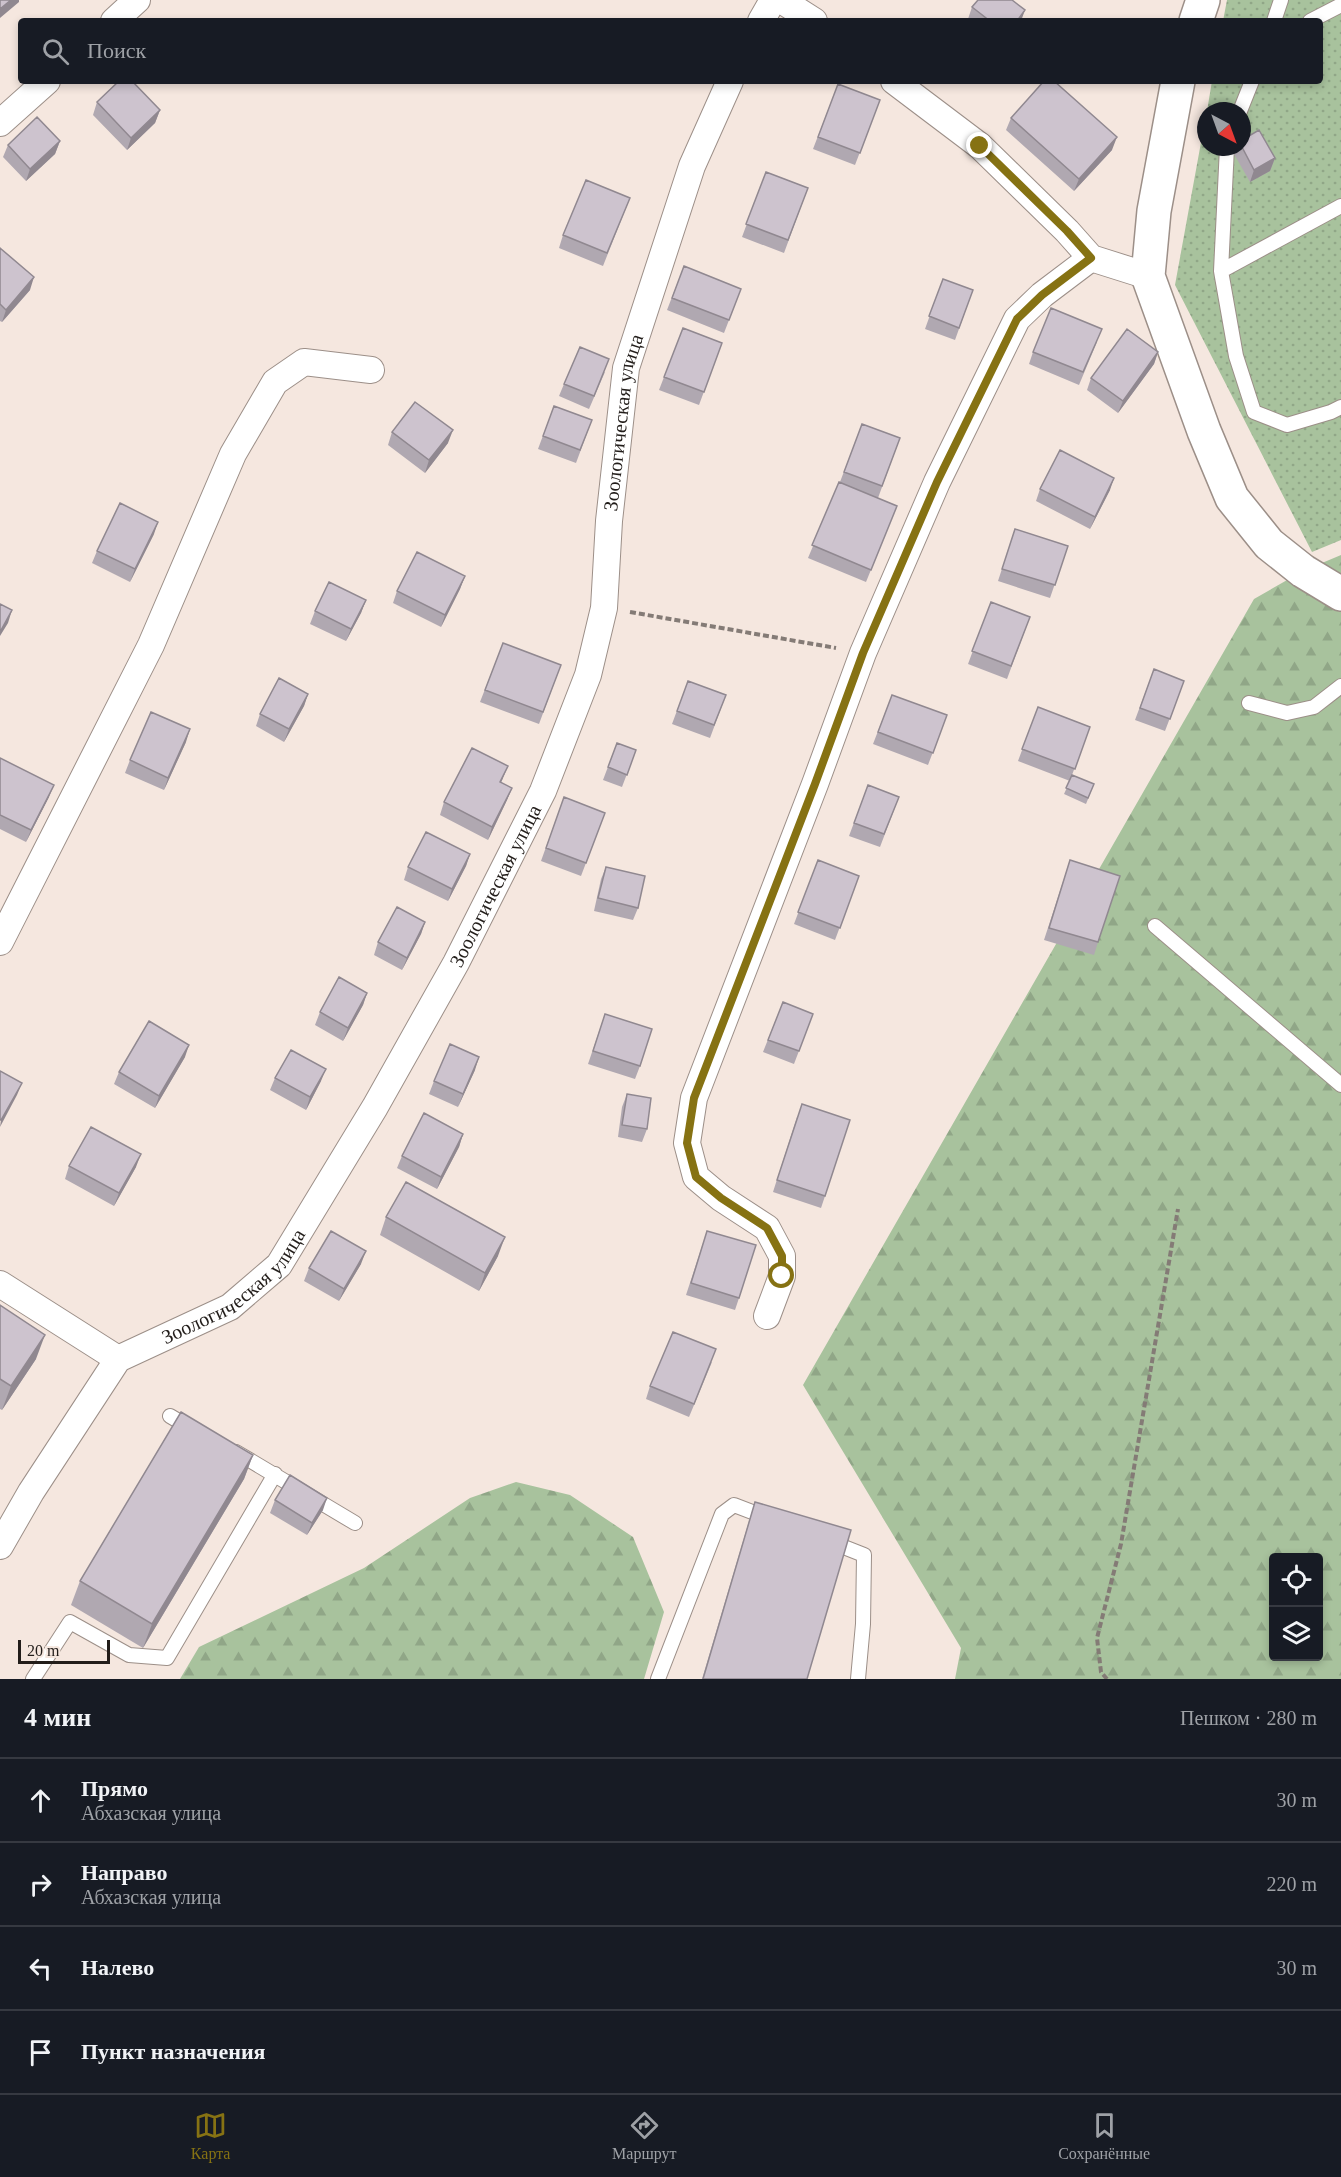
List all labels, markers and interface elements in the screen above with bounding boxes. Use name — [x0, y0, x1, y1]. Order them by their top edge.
search box — [18, 18, 1323, 84]
icon: search — [39, 35, 72, 68]
text: Поиск — [87, 38, 146, 63]
north arrow — [1197, 102, 1251, 156]
route end — [966, 132, 992, 158]
street label: Зоологическая улица — [599, 331, 647, 512]
street label: Зоологическая улица — [445, 801, 545, 970]
street label: Зоологическая улица — [158, 1225, 309, 1348]
route start — [768, 1262, 794, 1288]
map controls — [1269, 1553, 1323, 1661]
button: locate — [1269, 1553, 1323, 1607]
button: layers — [1269, 1607, 1323, 1661]
scale bar — [18, 1637, 110, 1664]
text: 20 m — [27, 1642, 59, 1659]
text: 4 мин — [24, 1703, 91, 1732]
text: Пешком · 280 m — [1180, 1707, 1317, 1729]
text: Прямо — [81, 1776, 148, 1801]
icon: ahead — [24, 1784, 57, 1817]
text: 30 m — [1276, 1789, 1317, 1811]
text: Абхазская улица — [81, 1802, 221, 1824]
text: Направо — [81, 1860, 167, 1885]
icon: right — [24, 1868, 57, 1901]
text: 220 m — [1266, 1873, 1317, 1895]
text: Абхазская улица — [81, 1886, 221, 1908]
icon: left — [24, 1952, 57, 1985]
text: Налево — [81, 1955, 154, 1980]
text: 30 m — [1276, 1957, 1317, 1979]
icon: arrive — [24, 2036, 57, 2069]
text: Пункт назначения — [81, 2039, 266, 2064]
tab: Карта — [191, 2109, 230, 2163]
tab: Маршрут — [612, 2109, 677, 2163]
tab: Сохранённые — [1058, 2109, 1150, 2163]

